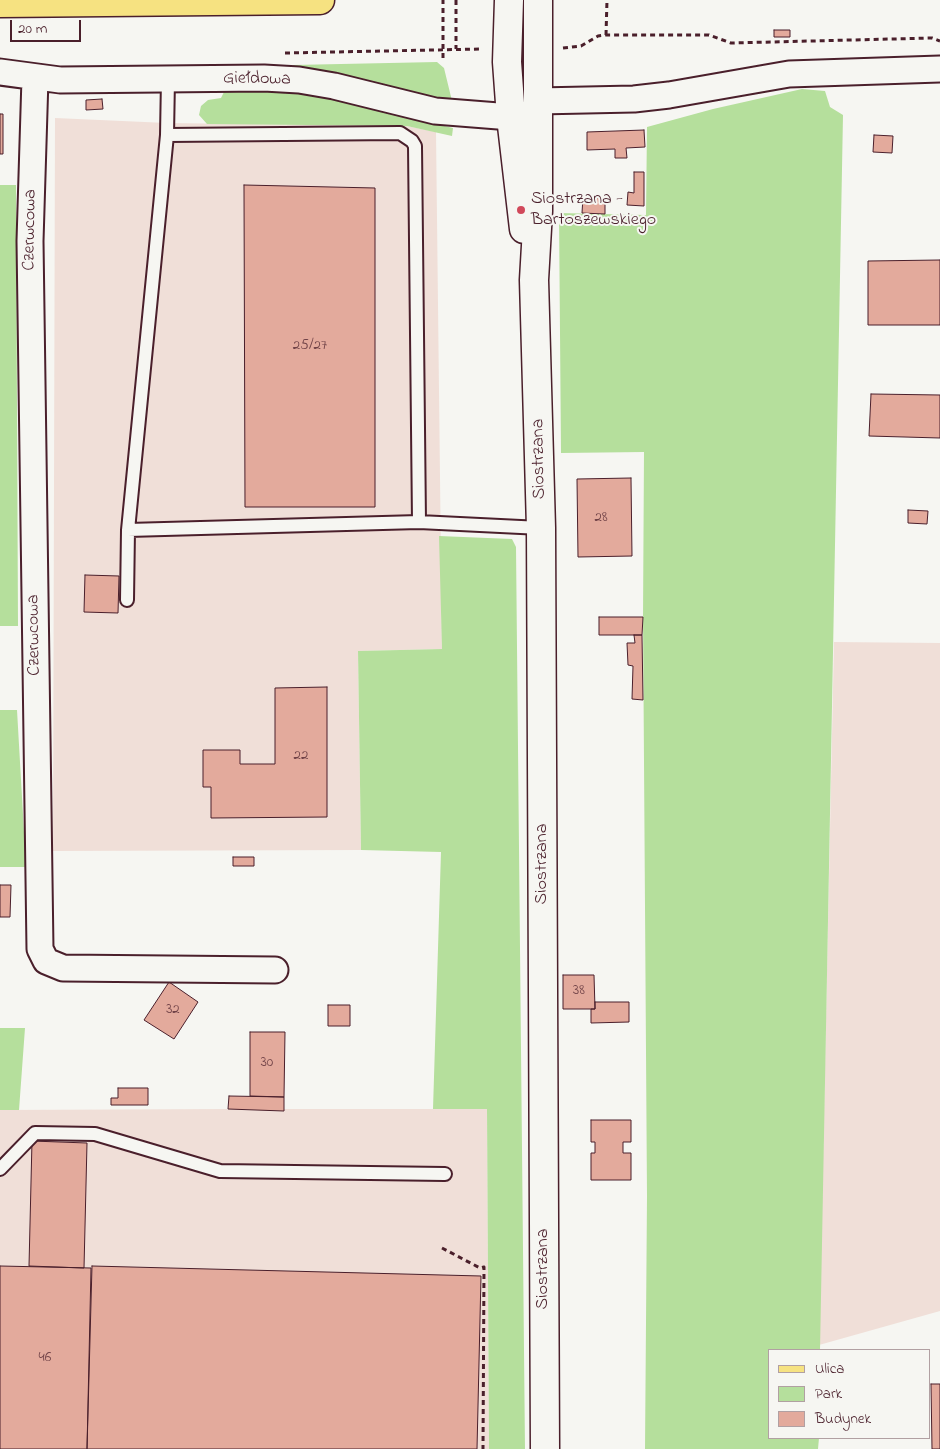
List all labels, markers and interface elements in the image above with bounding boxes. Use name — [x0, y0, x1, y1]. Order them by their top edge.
scale bar — [12, 10, 84, 42]
text: 20 m — [18, 18, 47, 40]
street label: Giełdowa — [223, 69, 291, 91]
street label: Czerwcowa — [19, 189, 43, 271]
place label: Siostrzana - Bartoszewskiego — [531, 189, 656, 232]
marker: Siostrzana - Bartoszewskiego — [515, 204, 527, 216]
house number: 25/27 — [293, 338, 327, 356]
street label: Siostrzana — [528, 418, 552, 500]
house number: 28 — [594, 510, 608, 528]
street label: Czerwcowa — [23, 594, 47, 676]
house number: 22 — [294, 748, 308, 766]
street label: Siostrzana — [532, 824, 554, 904]
house number: 38 — [573, 983, 585, 1001]
house number: 32 — [166, 1002, 180, 1020]
house number: 30 — [261, 1055, 273, 1073]
street label: Siostrzana — [533, 1229, 555, 1309]
legend — [768, 1349, 930, 1439]
house number: 46 — [39, 1350, 51, 1368]
text: Ulica — [815, 1358, 844, 1380]
text: Park — [815, 1383, 842, 1405]
text: Budynek — [815, 1408, 871, 1430]

